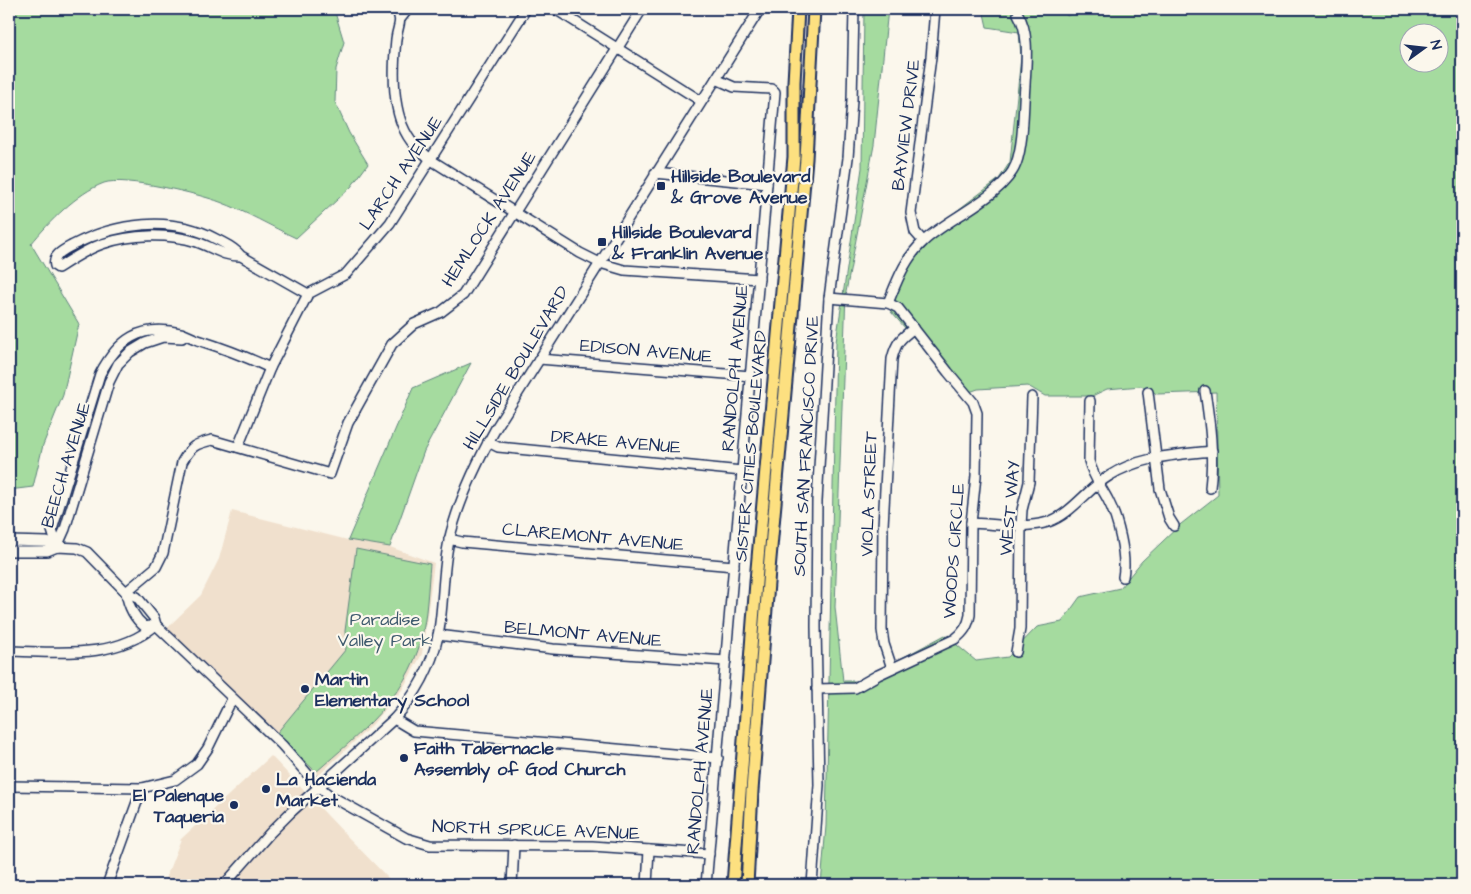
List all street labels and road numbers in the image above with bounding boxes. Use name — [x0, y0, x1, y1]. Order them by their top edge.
street label: BAYVIEW DRIVE — [886, 58, 926, 192]
street label: LARCH AVENUE — [353, 111, 449, 235]
street label: HEMLOCK AVENUE — [436, 146, 543, 292]
street label: HILLSIDE BOULEVARD — [457, 281, 575, 455]
street label: RANDOLPH AVENUE — [715, 283, 755, 452]
street label: SOUTH SAN FRANCISCO DRIVE — [787, 315, 825, 577]
street label: SISTER CITIES BOULEVARD — [728, 329, 774, 563]
street label: EDISON AVENUE — [579, 333, 714, 369]
street label: BEECH AVENUE — [35, 399, 97, 531]
street label: DRAKE AVENUE — [550, 424, 682, 460]
street label: VIOLA STREET — [854, 430, 884, 557]
street label: WEST WAY — [993, 459, 1027, 557]
street label: WOODS CIRCLE — [937, 482, 971, 620]
street label: CLAREMONT AVENUE — [501, 517, 685, 557]
street label: BELMONT AVENUE — [503, 615, 663, 653]
street label: RANDOLPH AVENUE — [680, 686, 720, 855]
street label: NORTH SPRUCE AVENUE — [432, 814, 641, 846]

